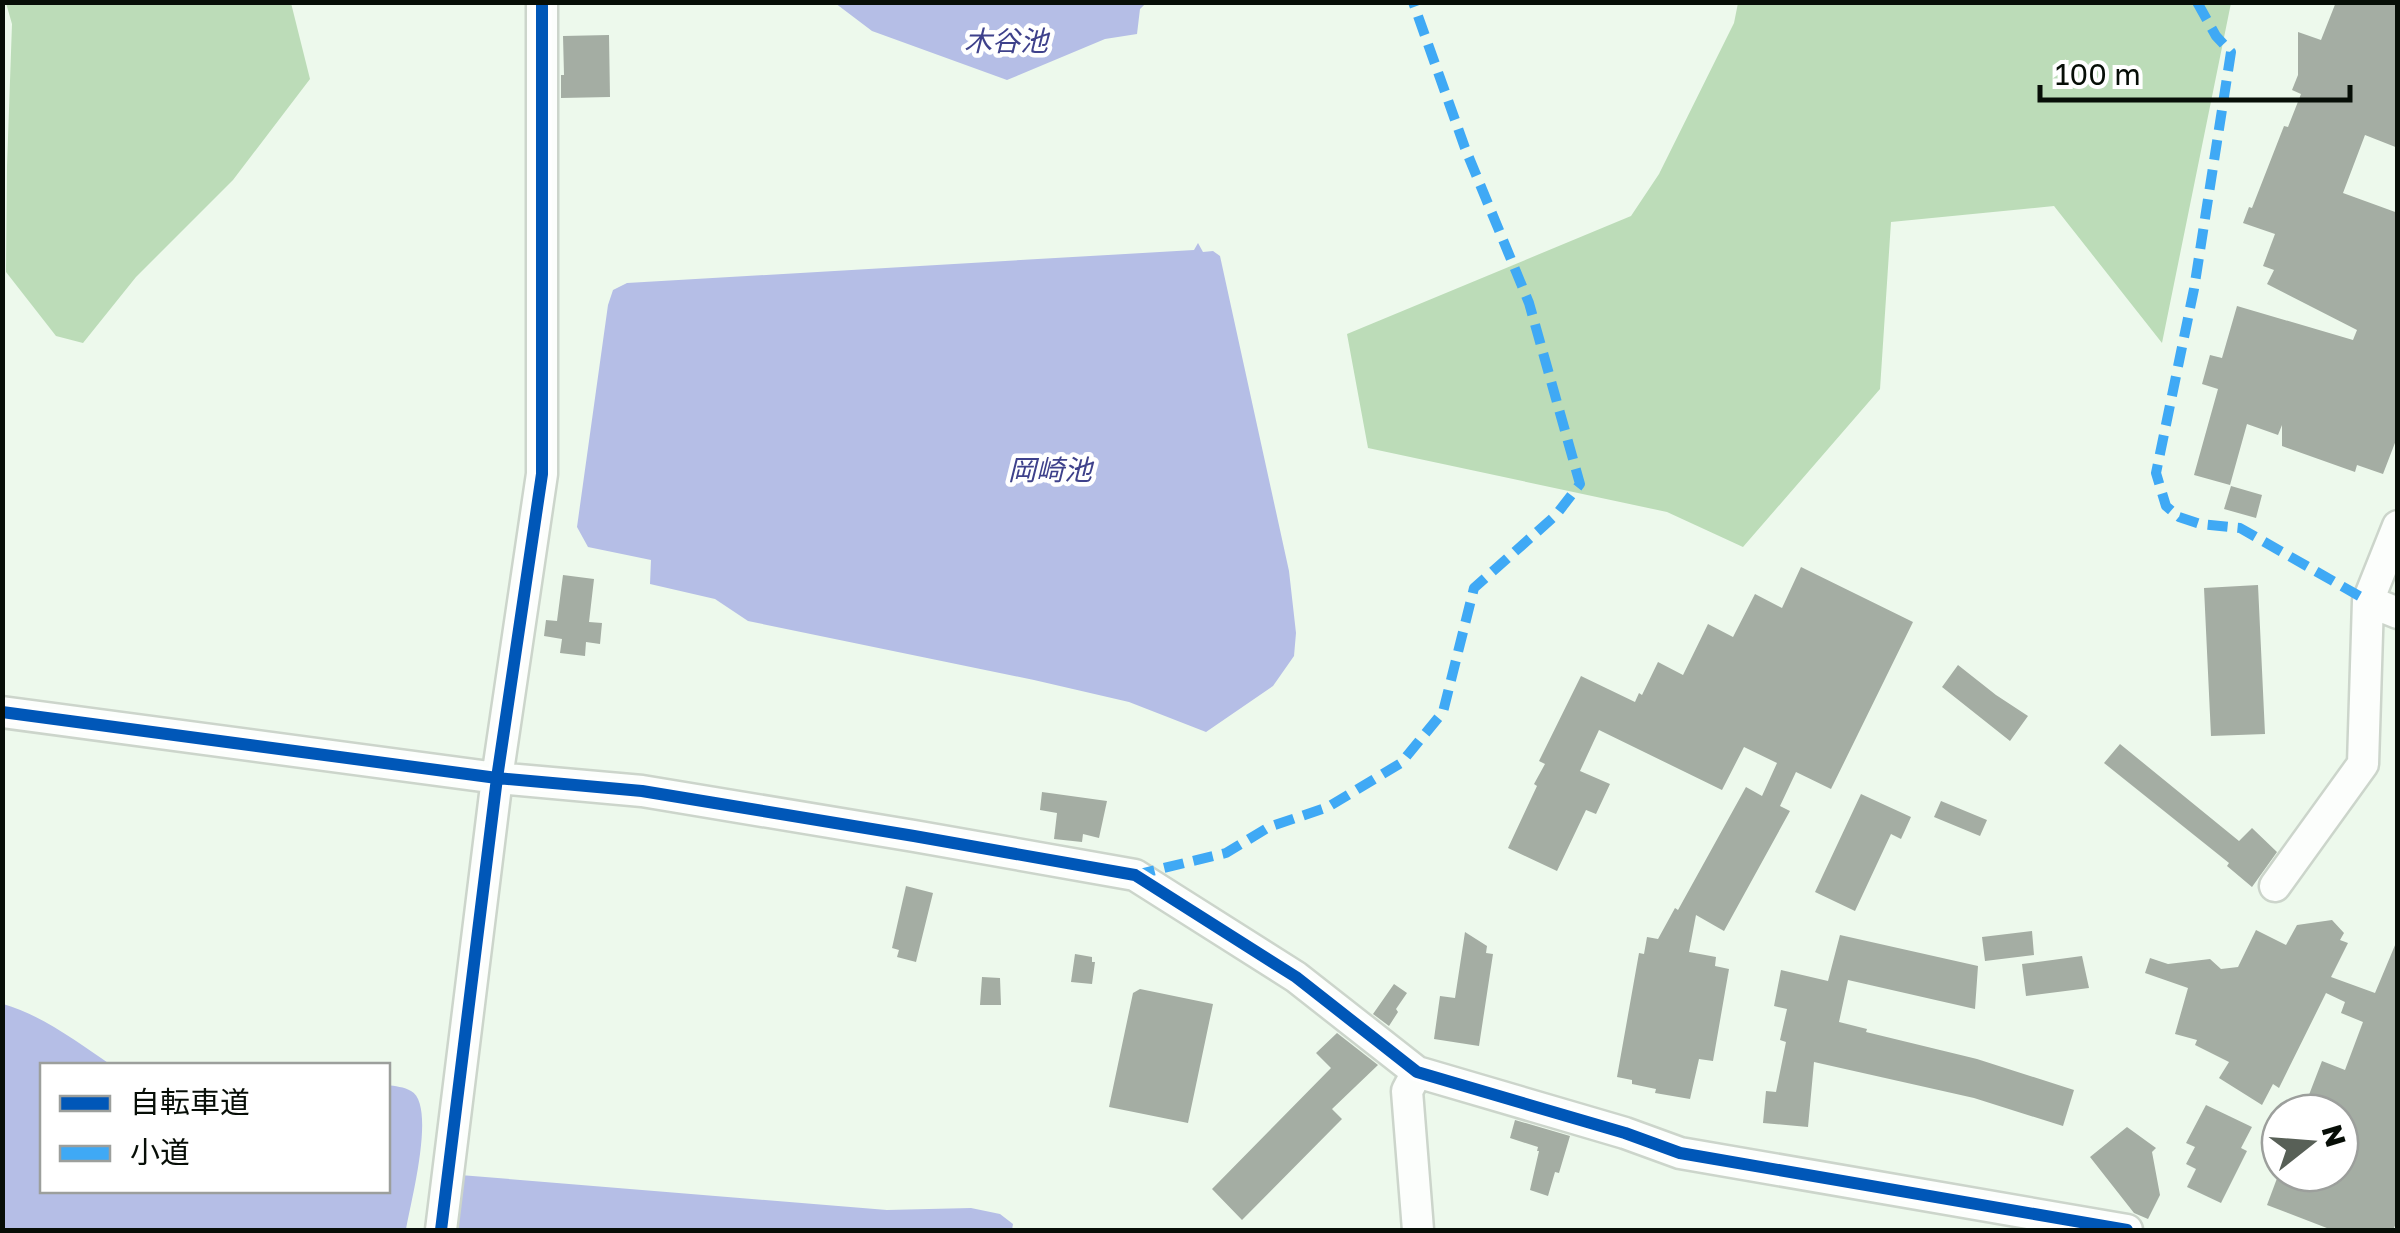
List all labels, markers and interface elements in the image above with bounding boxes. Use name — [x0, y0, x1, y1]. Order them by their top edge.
water label: 木谷池 — [964, 24, 1051, 57]
scale bar — [2040, 40, 2350, 102]
text: 100 m — [2055, 56, 2141, 92]
water label: 岡崎池 — [1008, 453, 1095, 486]
legend — [40, 1063, 390, 1193]
text: 自転車道 — [130, 1084, 250, 1120]
north arrow — [2260, 1093, 2360, 1193]
text: N — [2315, 1121, 2353, 1151]
text: 小道 — [130, 1134, 190, 1170]

